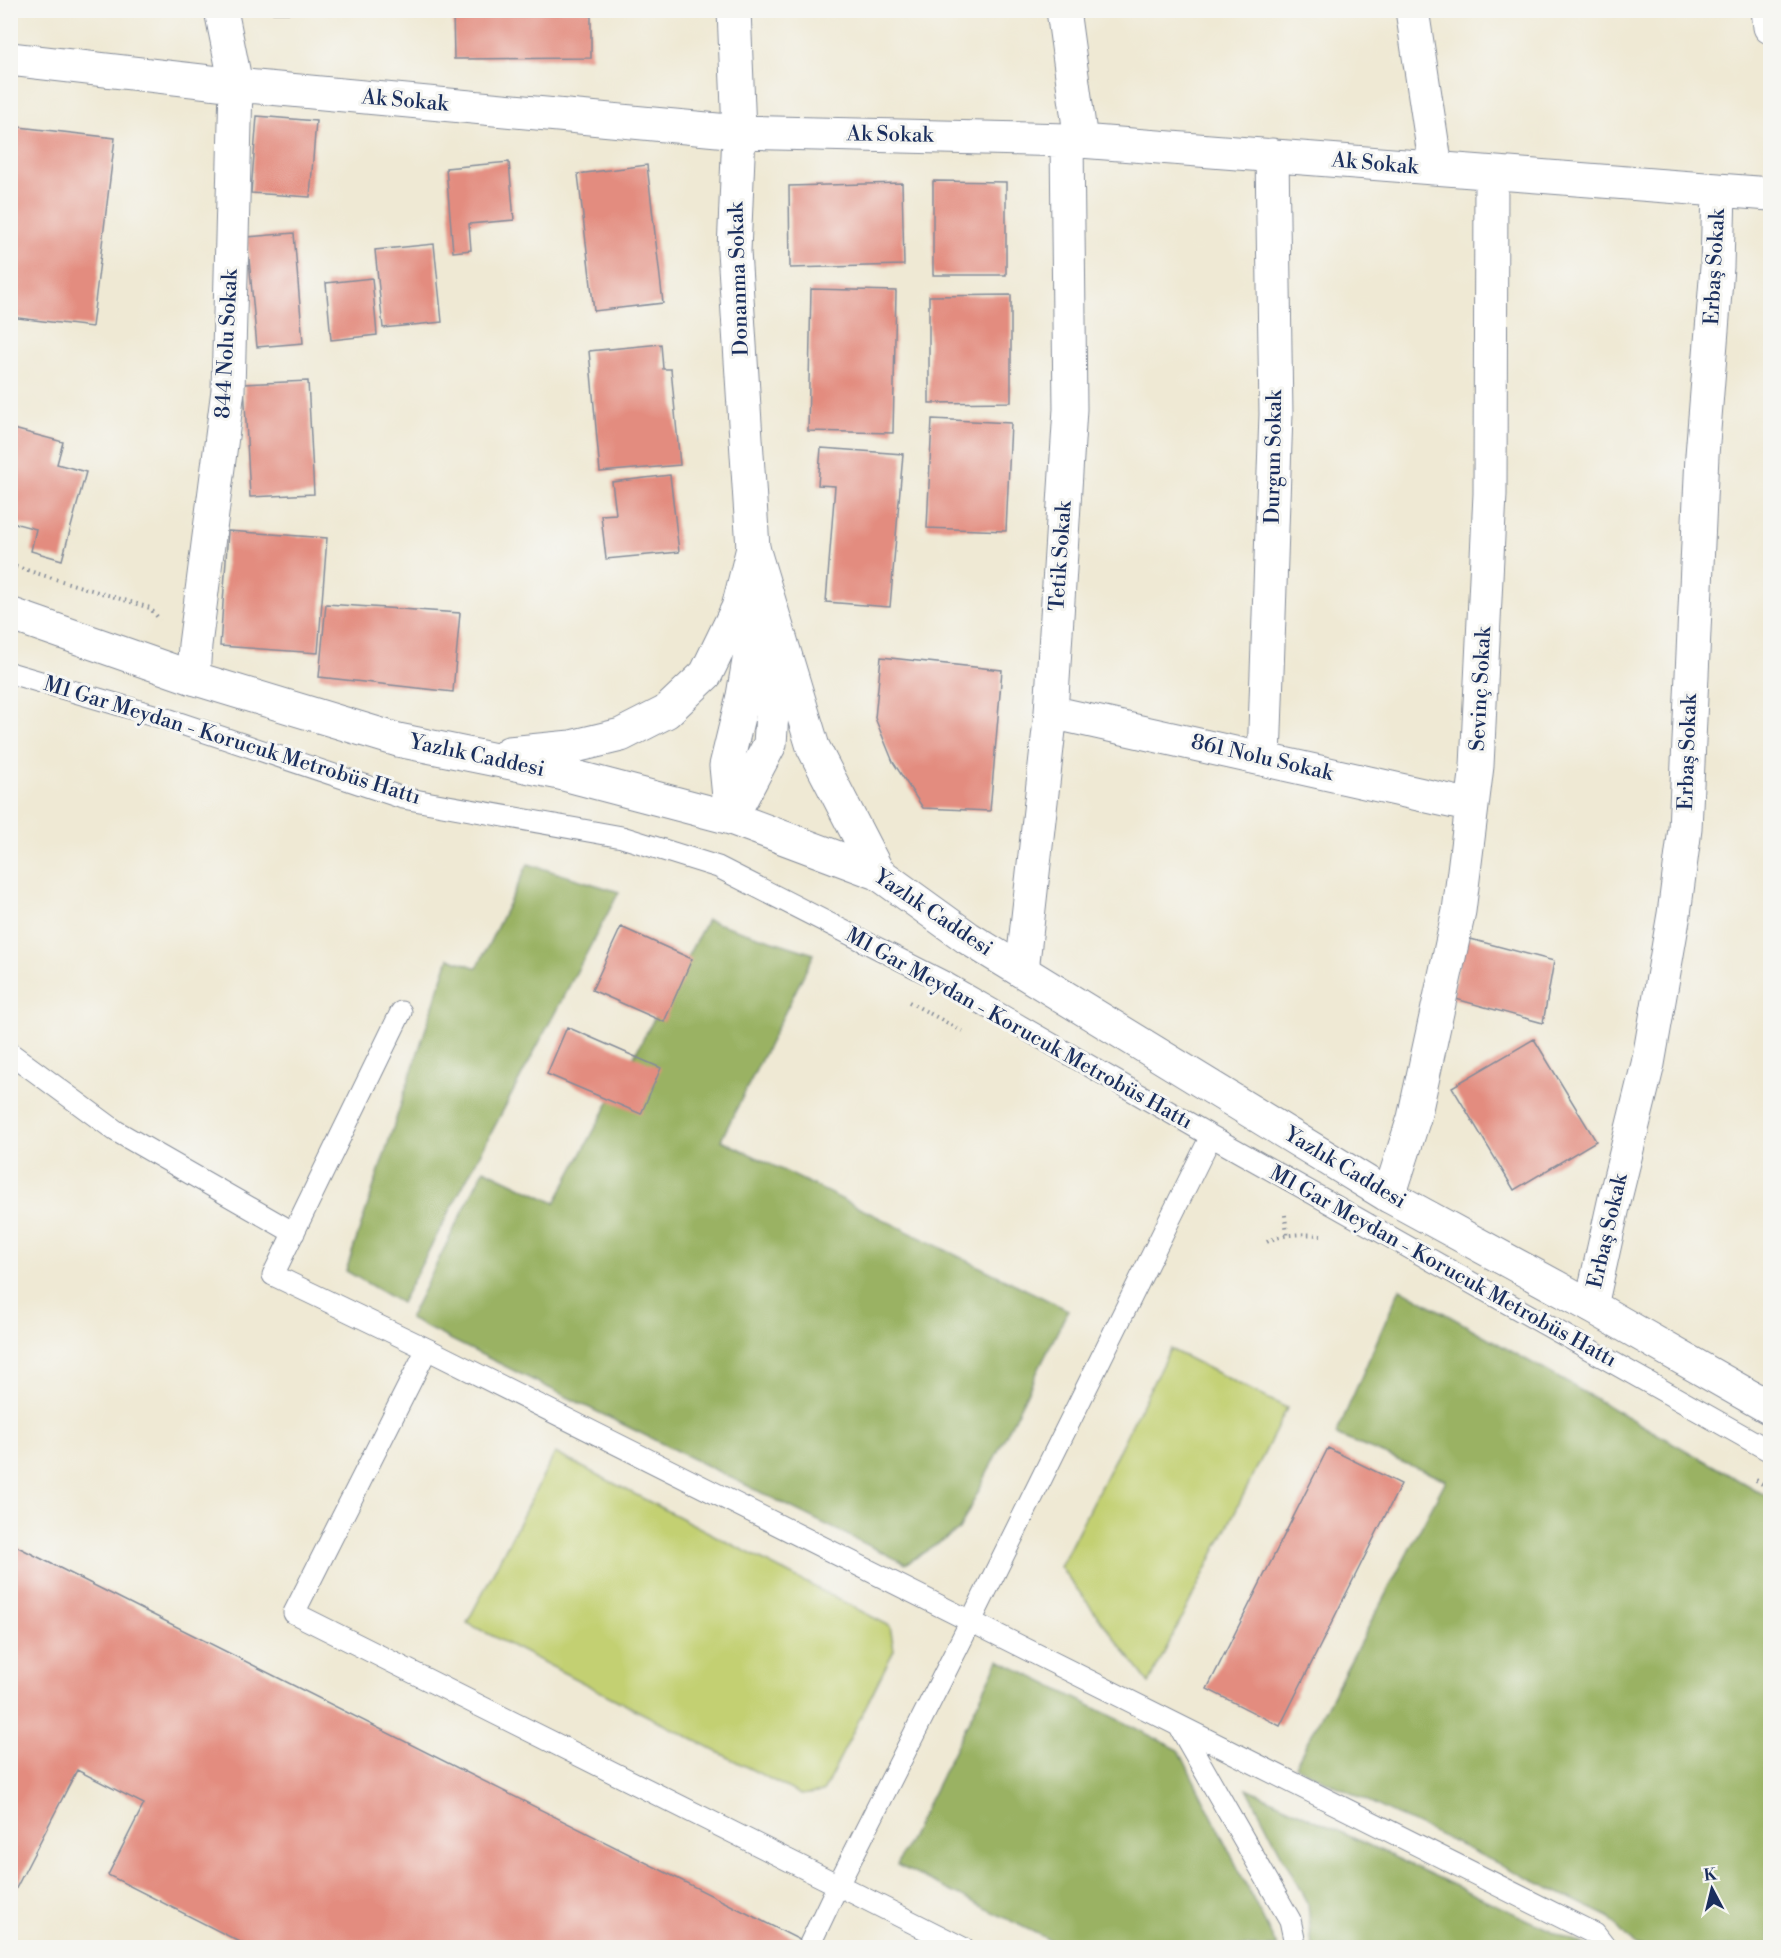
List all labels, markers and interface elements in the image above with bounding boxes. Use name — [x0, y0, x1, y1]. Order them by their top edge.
street label: Ak Sokak — [360, 84, 450, 118]
street label: Ak Sokak — [845, 121, 935, 149]
street label: Ak Sokak — [1330, 147, 1420, 181]
street label: Donanma Sokak — [723, 200, 755, 357]
street label: Erbaş Sokak — [1699, 207, 1731, 326]
street label: 844 Nolu Sokak — [210, 268, 244, 419]
street label: Durgun Sokak — [1260, 389, 1288, 524]
street label: Tetik Sokak — [1044, 499, 1078, 612]
street label: Sevinç Sokak — [1465, 625, 1497, 752]
street label: M1 Gar Meydan - Korucuk Metrobüs Hattı — [40, 671, 424, 811]
street label: Erbaş Sokak — [1673, 692, 1703, 811]
street label: Yazlık Caddesi — [406, 729, 547, 783]
street label: 861 Nolu Sokak — [1188, 729, 1337, 787]
street label: Yazlık Caddesi — [868, 863, 997, 962]
street label: M1 Gar Meydan - Korucuk Metrobüs Hattı — [841, 922, 1197, 1136]
street label: Yazlık Caddesi — [1279, 1121, 1411, 1215]
street label: M1 Gar Meydan - Korucuk Metrobüs Hattı — [1265, 1160, 1621, 1374]
street label: Erbaş Sokak — [1582, 1170, 1634, 1291]
north arrow — [1682, 1859, 1742, 1919]
text: K — [1703, 1864, 1719, 1886]

